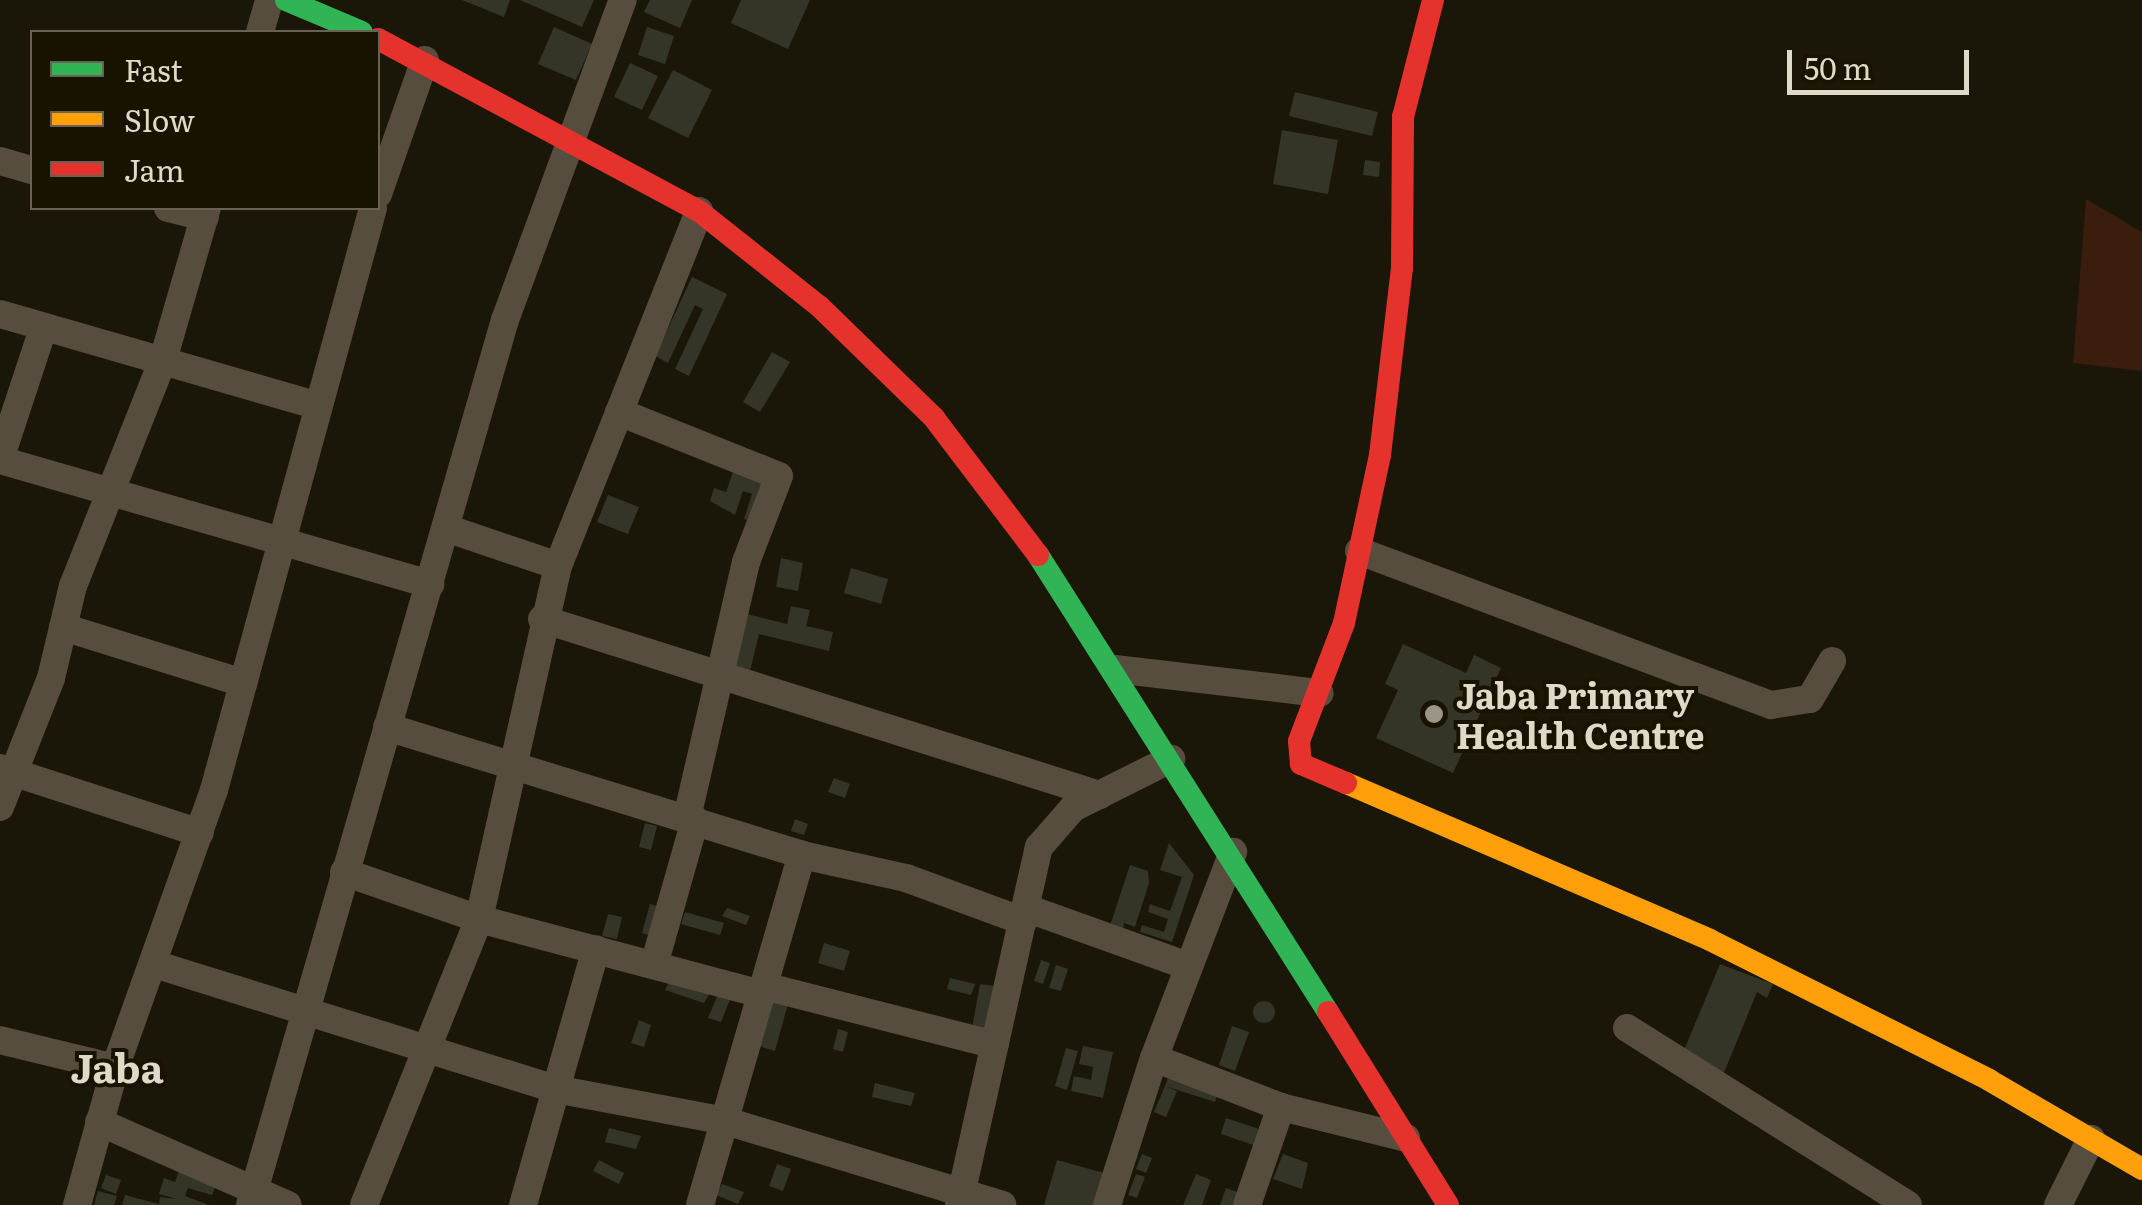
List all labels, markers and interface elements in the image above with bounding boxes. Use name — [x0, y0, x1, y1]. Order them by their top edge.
legend — [30, 30, 380, 210]
scale bar — [1792, 30, 1974, 92]
text: 50 m — [1804, 45, 1872, 89]
text: Fast — [124, 47, 183, 91]
text: Slow — [124, 97, 195, 141]
text: Jam — [124, 147, 184, 191]
place label: Jaba Primary Health Centre — [1456, 673, 1704, 755]
marker: Jaba Primary Health Centre — [1421, 701, 1447, 727]
district label: Jaba — [70, 1042, 164, 1090]

